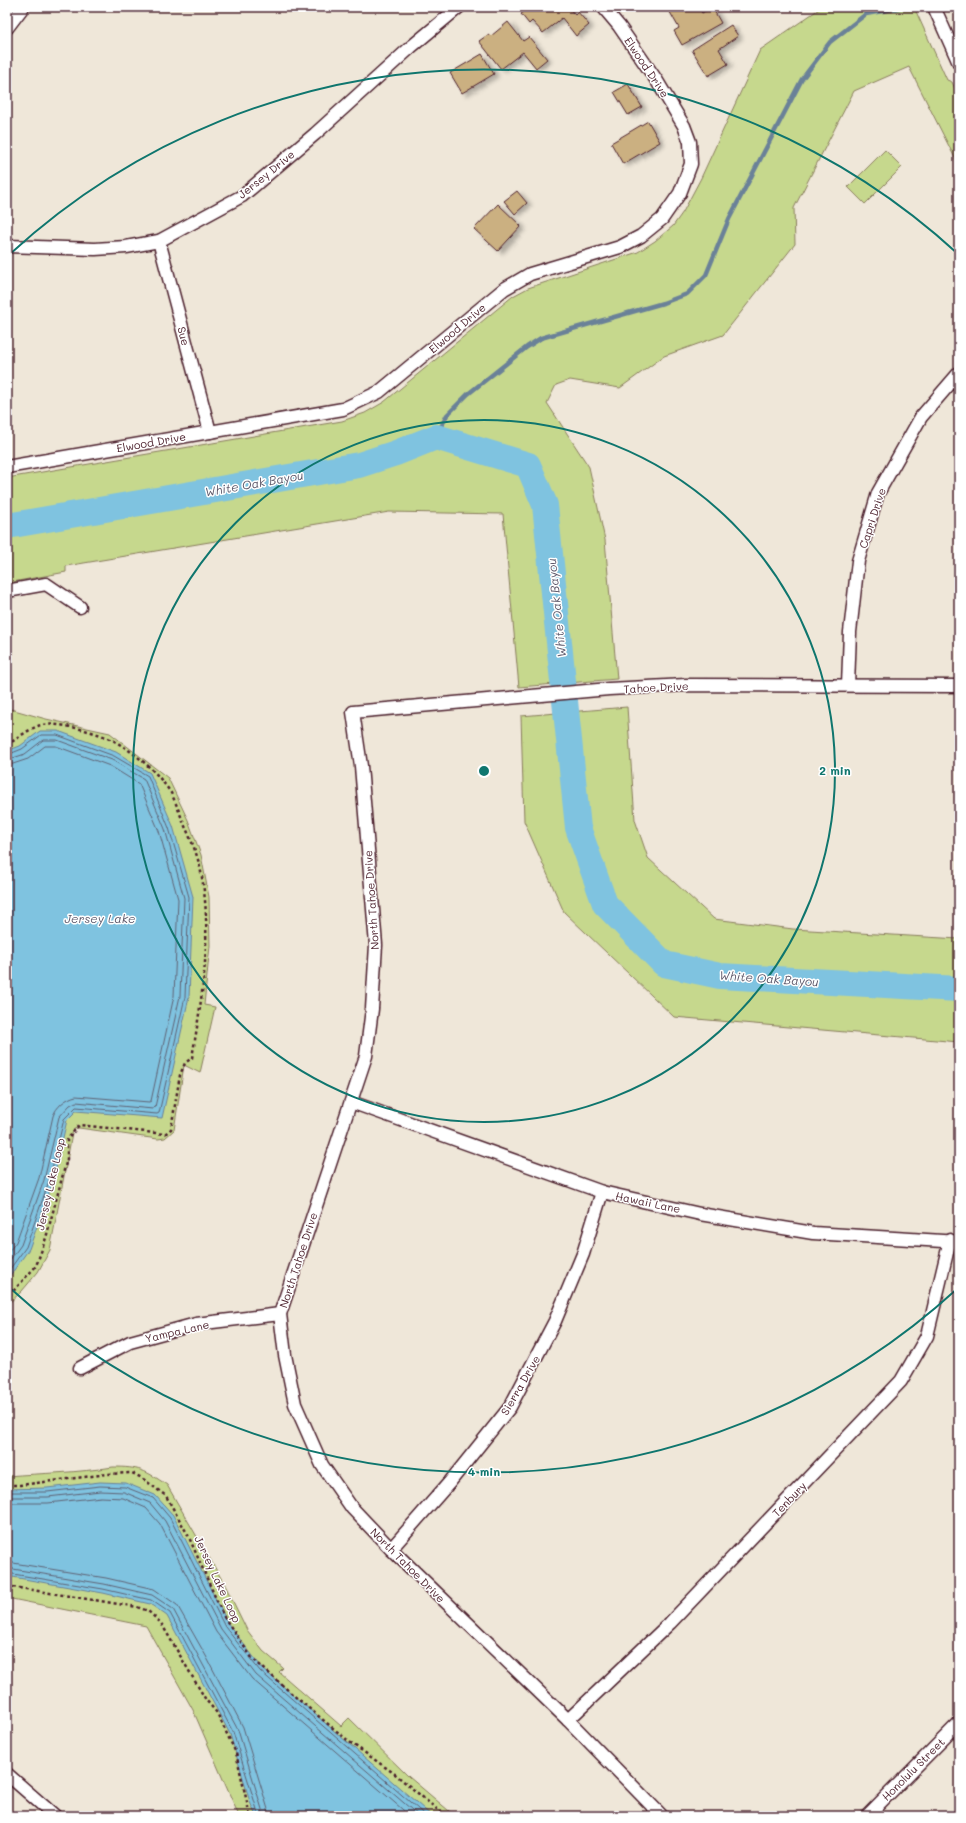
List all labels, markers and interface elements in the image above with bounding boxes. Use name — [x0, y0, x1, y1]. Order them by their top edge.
street label: Elwood Drive — [621, 34, 673, 100]
street label: Jersey Drive — [235, 146, 298, 202]
street label: Elwood Drive — [425, 300, 489, 356]
street label: Sue — [174, 325, 194, 347]
street label: Elwood Drive — [115, 428, 187, 455]
water label: White Oak Bayou — [204, 466, 304, 500]
street label: Capri Drive — [855, 486, 889, 550]
water label: White Oak Bayou — [543, 558, 569, 658]
street label: Tahoe Drive — [623, 678, 689, 696]
text: 2 min — [819, 762, 851, 778]
centre of rings — [477, 764, 491, 778]
street label: North Tahoe Drive — [360, 849, 382, 950]
water label: Jersey Lake — [65, 910, 136, 926]
water label: White Oak Bayou — [719, 967, 819, 989]
street label: Jersey Lake Loop — [32, 1136, 68, 1232]
street label: Hawaii Lane — [614, 1188, 682, 1216]
street label: North Tahoe Drive — [275, 1210, 321, 1310]
street label: Yampa Lane — [143, 1316, 211, 1346]
street label: Sierra Drive — [497, 1352, 543, 1418]
text: 4 min — [468, 1463, 500, 1479]
street label: Tenbury — [769, 1478, 810, 1520]
street label: North Tahoe Drive — [367, 1524, 449, 1606]
street label: Jersey Lake Loop — [191, 1533, 245, 1625]
street label: Honolulu Street — [878, 1734, 948, 1804]

